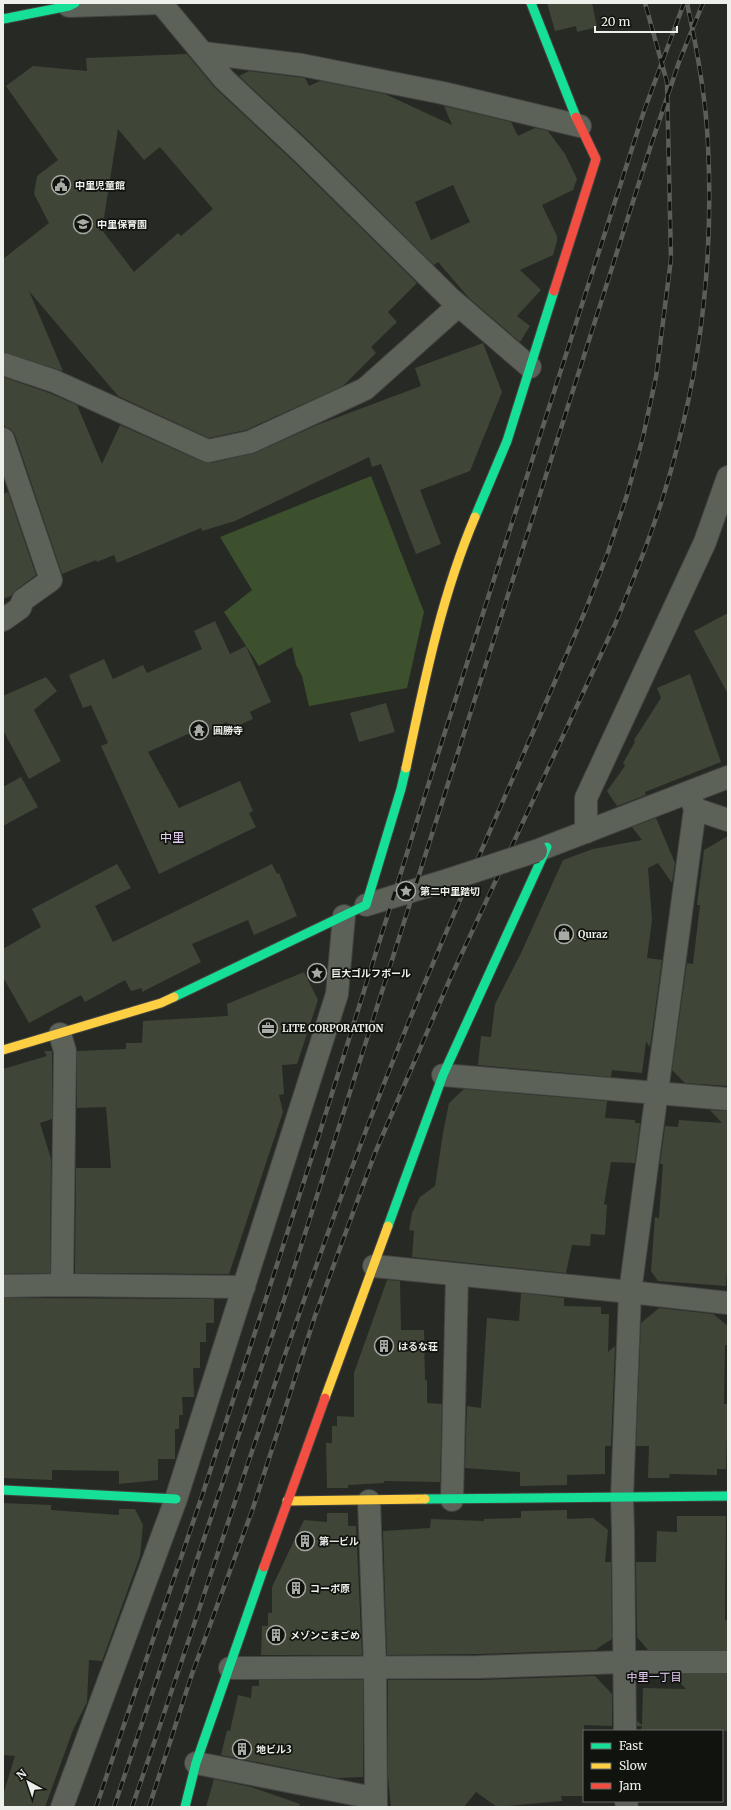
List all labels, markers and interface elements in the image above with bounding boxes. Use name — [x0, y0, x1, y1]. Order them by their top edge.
scale bar — [595, 8, 677, 34]
text: 20 m — [601, 14, 630, 29]
public building icon: 中里児童館 — [50, 174, 72, 196]
place label: 中里児童館 — [75, 179, 125, 192]
school or university icon: 中里保育園 — [72, 213, 94, 235]
place label: 中里保育園 — [97, 218, 147, 231]
temple icon: 圓勝寺 — [188, 719, 210, 741]
place label: 圓勝寺 — [213, 724, 243, 737]
district label: 中里 — [160, 830, 184, 845]
place icon: 第二中里踏切 — [395, 880, 417, 902]
place label: 第二中里踏切 — [420, 885, 480, 898]
shop icon: Quraz — [553, 923, 575, 945]
place label: Quraz — [578, 928, 608, 941]
place icon: 巨大ゴルフボール — [306, 962, 328, 984]
place label: 巨大ゴルフボール — [331, 967, 411, 980]
office icon: LITE CORPORATION — [257, 1017, 279, 1039]
place label: LITE CORPORATION — [282, 1022, 383, 1035]
building icon: はるな荘 — [373, 1335, 395, 1357]
place label: はるな荘 — [398, 1340, 438, 1353]
building icon: 第一ビル — [294, 1530, 316, 1552]
place label: 第一ビル — [319, 1535, 359, 1548]
building icon: コーポ原 — [285, 1577, 307, 1599]
place label: コーポ原 — [310, 1582, 350, 1595]
building icon: メゾンこまごめ — [265, 1624, 287, 1646]
place label: メゾンこまごめ — [290, 1629, 360, 1642]
district label: 中里一丁目 — [627, 1670, 682, 1684]
legend — [583, 1730, 723, 1802]
building icon: 地ビル3 — [231, 1738, 253, 1760]
text: Fast — [619, 1738, 643, 1753]
place label: 地ビル3 — [256, 1743, 292, 1756]
text: Slow — [619, 1758, 648, 1773]
north arrow — [8, 1762, 48, 1802]
text: N — [14, 1766, 30, 1782]
text: Jam — [618, 1778, 642, 1793]

